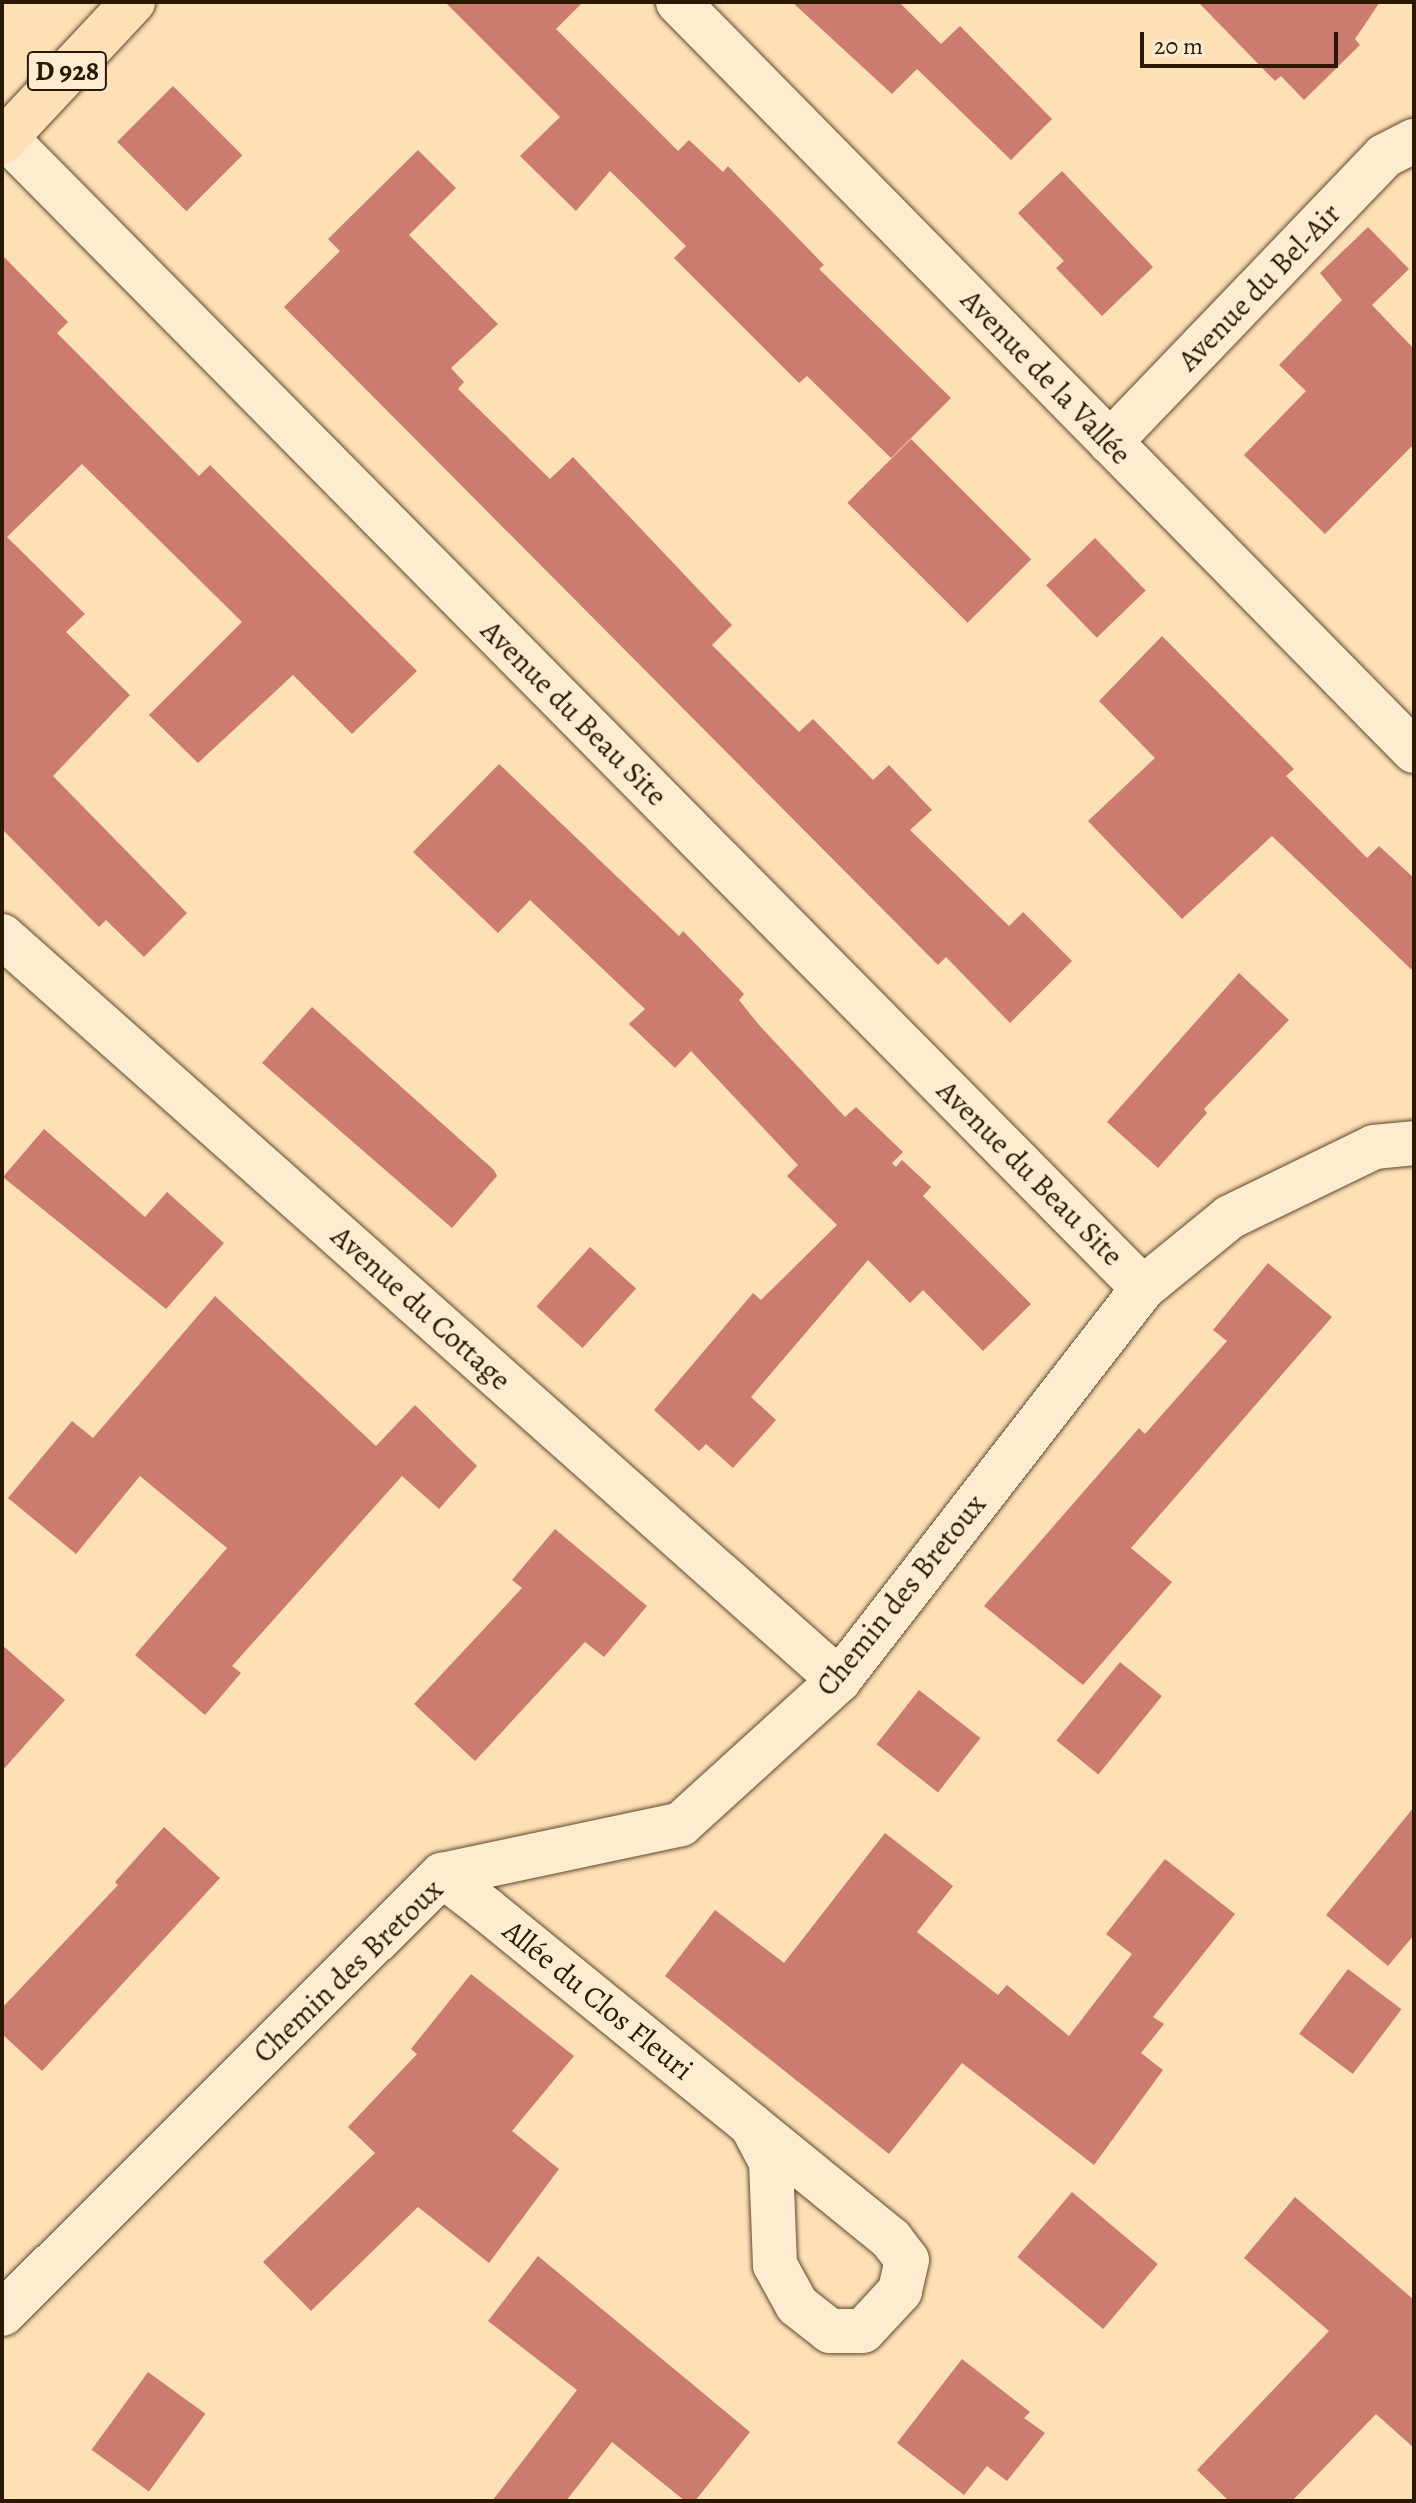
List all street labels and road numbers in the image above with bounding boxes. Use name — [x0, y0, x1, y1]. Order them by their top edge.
road number: D 928 — [25, 47, 109, 95]
street label: Avenue du Bel-Air — [1170, 196, 1348, 378]
street label: Avenue de la Vallée — [953, 282, 1139, 472]
street label: Avenue du Beau Site — [474, 613, 674, 813]
street label: Avenue du Beau Site — [930, 1073, 1130, 1273]
street label: Avenue du Cottage — [324, 1218, 518, 1398]
street label: Chemin des Bretoux — [809, 1487, 993, 1703]
street label: Chemin des Bretoux — [246, 1872, 450, 2070]
street label: Allée du Clos Fleuri — [496, 1912, 700, 2088]

